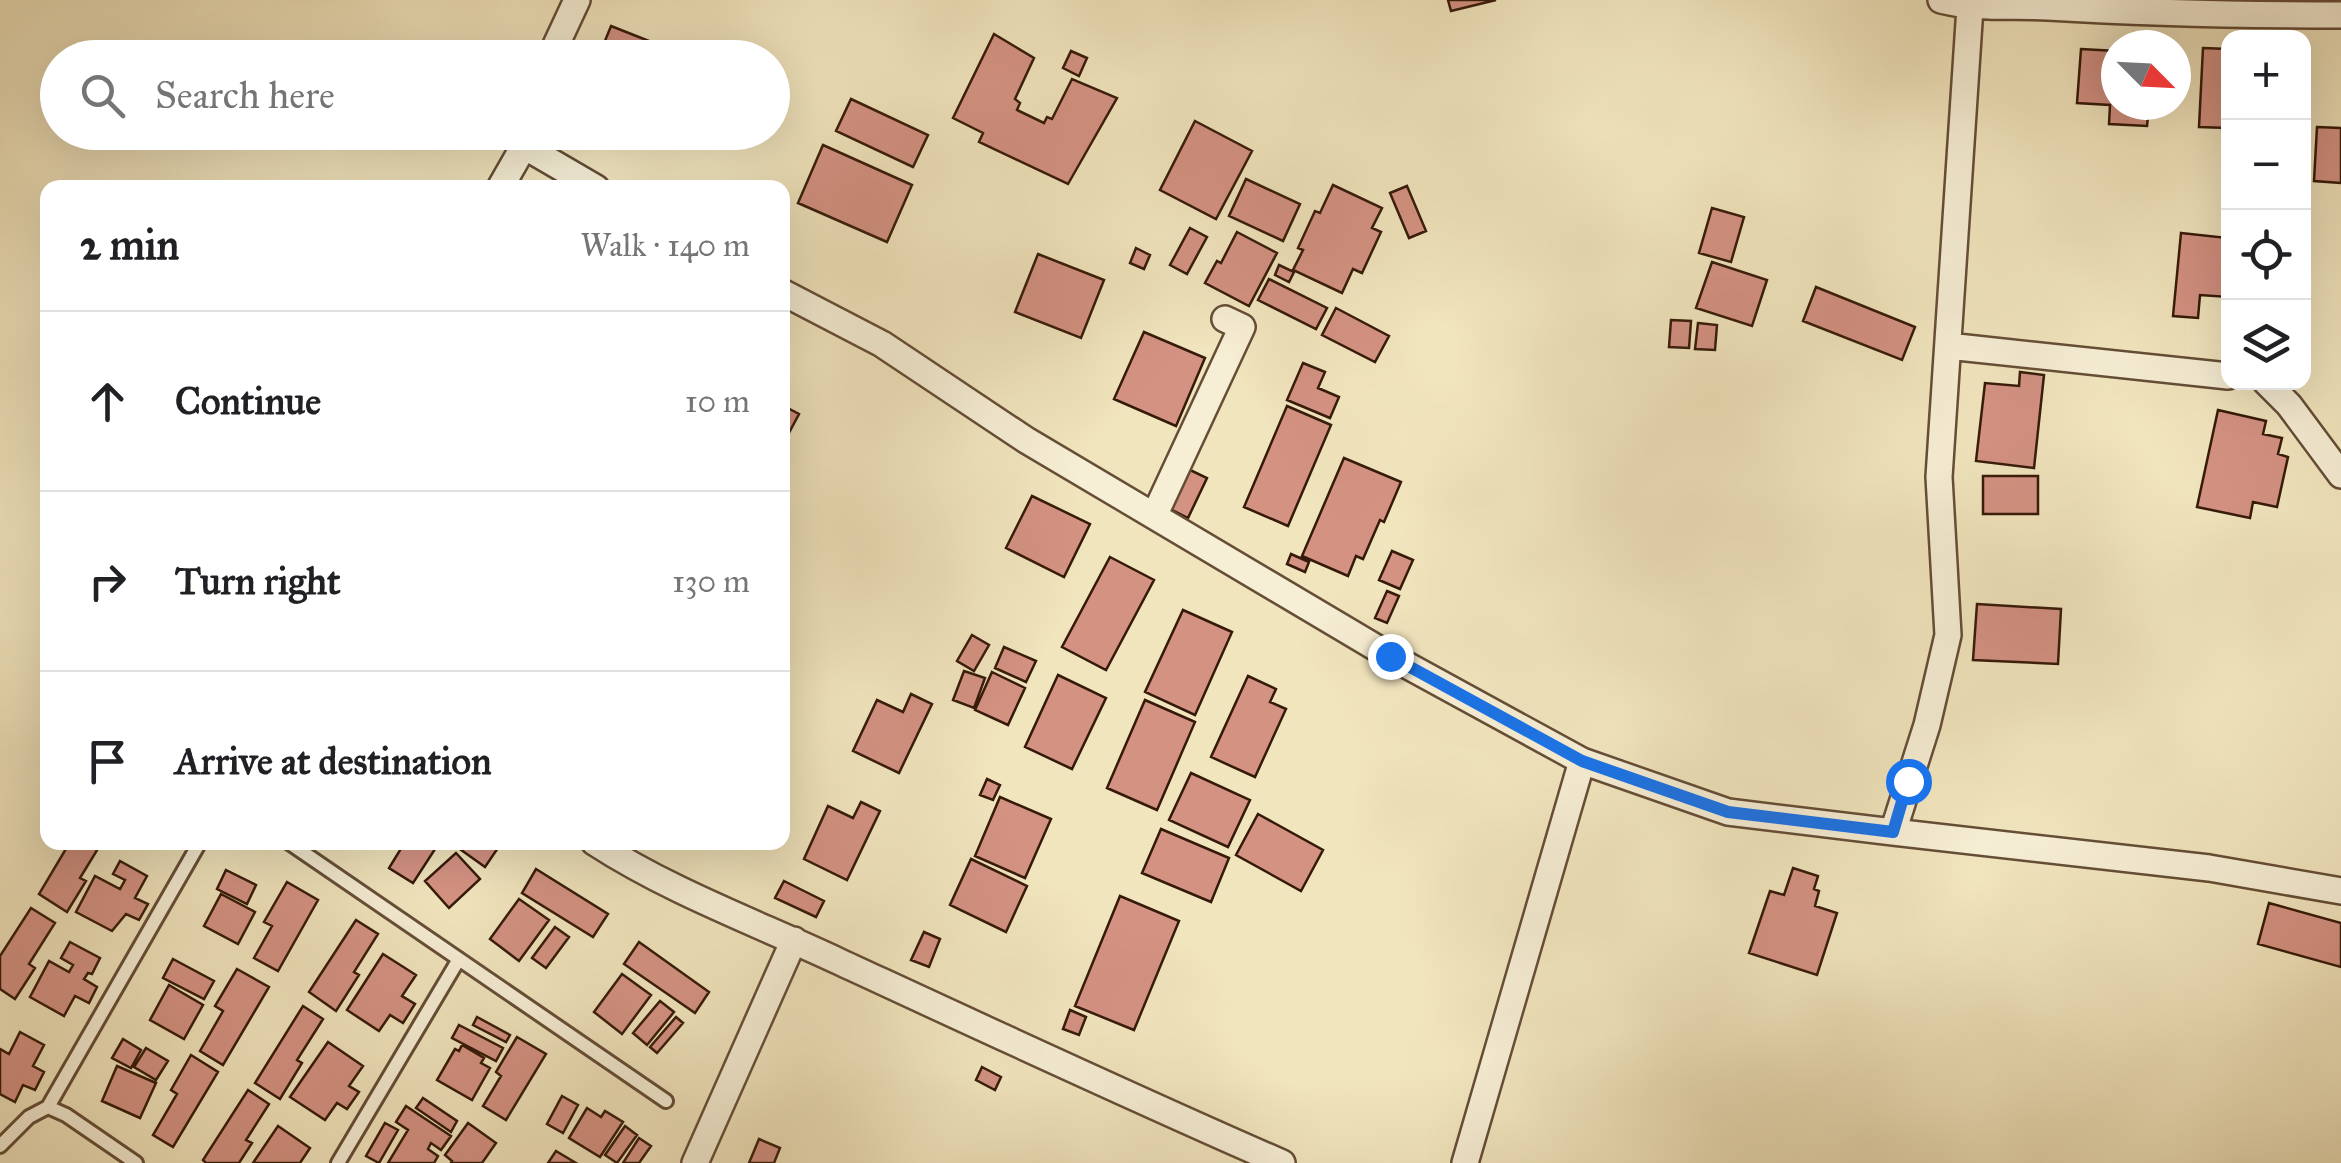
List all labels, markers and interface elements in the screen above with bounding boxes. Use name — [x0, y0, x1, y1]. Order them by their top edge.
north arrow — [2101, 30, 2191, 120]
map controls — [2221, 30, 2311, 390]
button: + — [2221, 30, 2311, 120]
search box — [40, 40, 790, 150]
icon: search — [75, 68, 130, 123]
text: Search here — [155, 72, 335, 118]
button: − — [2221, 120, 2311, 210]
button: locate — [2221, 210, 2311, 300]
text: 2 min — [80, 219, 179, 271]
text: Walk · 140 m — [580, 226, 750, 265]
button: layers — [2221, 300, 2311, 390]
icon: ahead — [80, 374, 135, 429]
text: Continue — [175, 378, 321, 424]
text: 10 m — [685, 382, 750, 421]
icon: right — [80, 554, 135, 609]
text: Turn right — [175, 558, 341, 604]
text: 130 m — [672, 562, 750, 601]
route end — [1368, 634, 1414, 680]
icon: arrive — [80, 734, 135, 789]
text: Arrive at destination — [175, 738, 492, 784]
route start — [1886, 759, 1932, 805]

